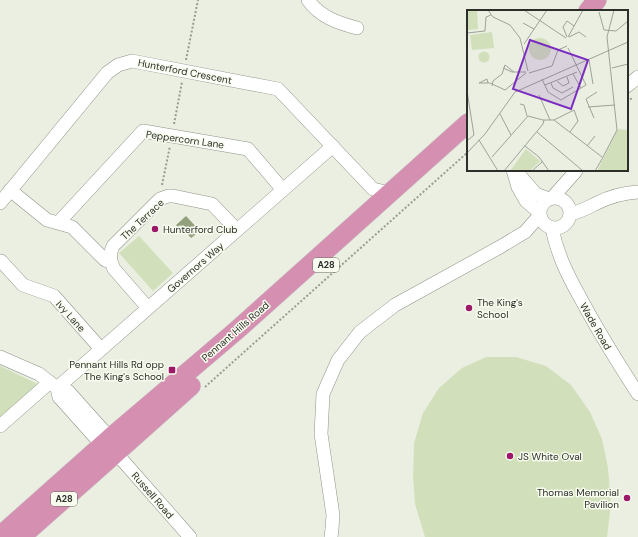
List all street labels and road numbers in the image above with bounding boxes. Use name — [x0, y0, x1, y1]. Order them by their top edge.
street label: Hunterford Crescent — [137, 56, 233, 87]
street label: Peppercorn Lane — [145, 128, 225, 151]
street label: The Terrace — [118, 196, 167, 243]
street label: Governors Way — [164, 239, 227, 295]
road number: A28 — [313, 258, 339, 272]
street label: Ivy Lane — [53, 298, 88, 335]
street label: Pennant Hills Road — [199, 299, 272, 364]
street label: Wade Road — [577, 300, 614, 352]
street label: Russell Road — [129, 469, 176, 521]
road number: A28 — [51, 492, 77, 506]

